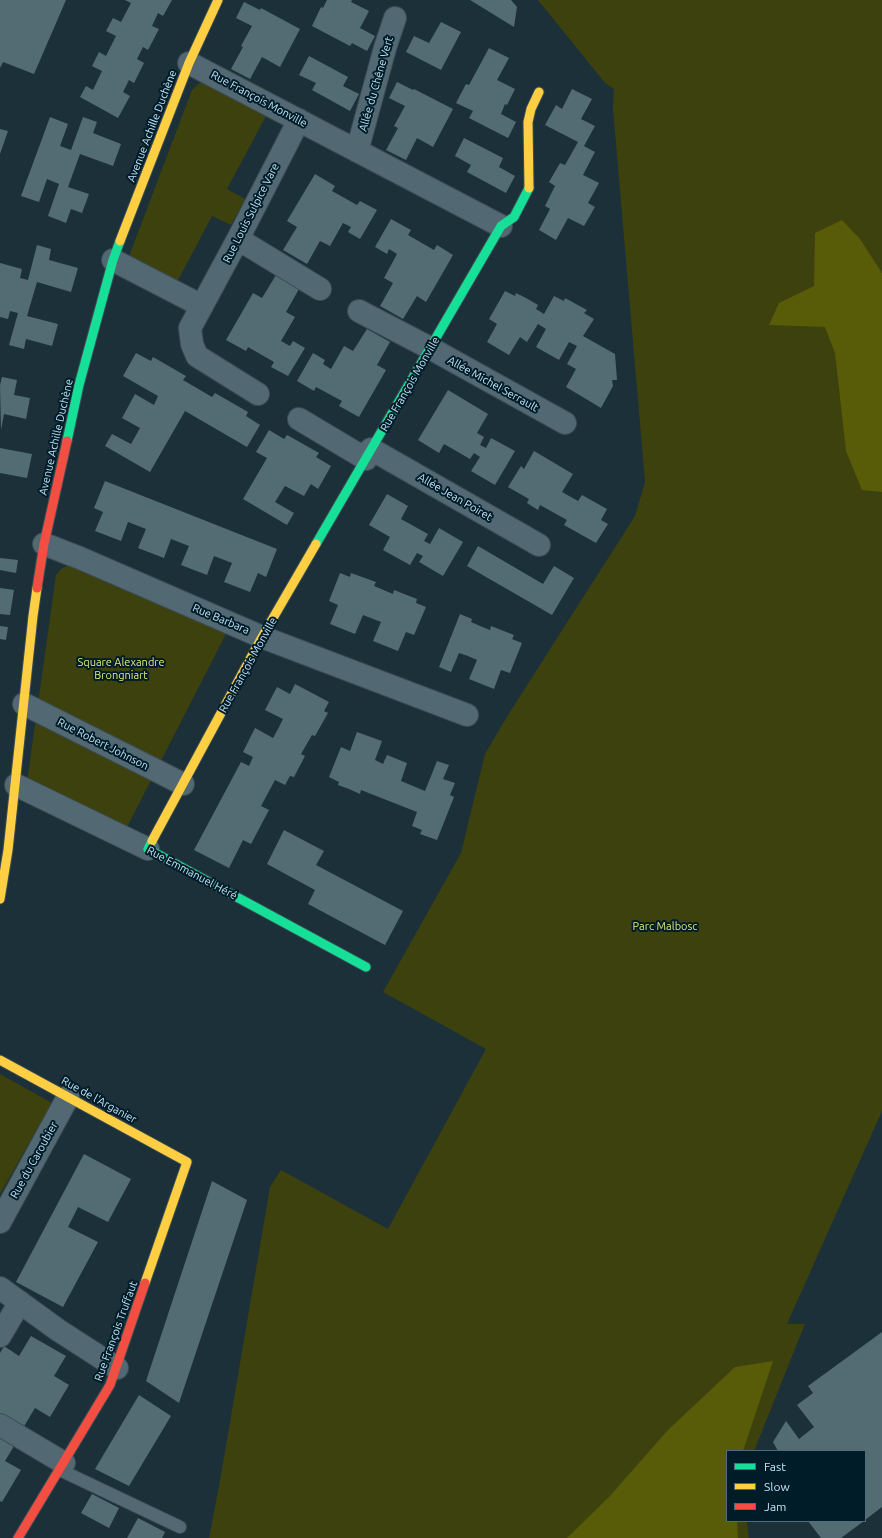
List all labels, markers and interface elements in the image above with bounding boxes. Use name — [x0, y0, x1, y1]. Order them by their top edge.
street label: Allée du Chêne Vert — [356, 35, 396, 133]
street label: Avenue Achille Duchène — [125, 68, 179, 184]
street label: Rue François Monville — [209, 68, 309, 130]
street label: Rue Louis Sulpice Vare — [220, 161, 282, 265]
street label: Rue François Monville — [378, 334, 442, 434]
street label: Allée Michel Serrault — [445, 354, 541, 414]
street label: Avenue Achille Duchène — [36, 378, 76, 496]
street label: Allée Jean Poiret — [415, 470, 495, 524]
street label: Rue Barbara — [191, 601, 251, 637]
street label: Rue François Monville — [216, 615, 280, 715]
park label: Square Alexandre Brongniart — [77, 655, 165, 681]
street label: Rue Robert Johnson — [55, 715, 151, 773]
street label: Rue Emmanuel Héré — [145, 844, 239, 902]
park label: Parc Malbosc — [633, 919, 697, 933]
street label: Rue de l'Arganier — [59, 1074, 139, 1126]
street label: Rue du Caroubier — [7, 1119, 61, 1201]
street label: Rue François Truffaut — [92, 1279, 140, 1383]
legend — [726, 1450, 866, 1522]
text: Fast — [764, 1460, 786, 1473]
text: Slow — [764, 1480, 790, 1493]
text: Jam — [764, 1500, 786, 1513]

